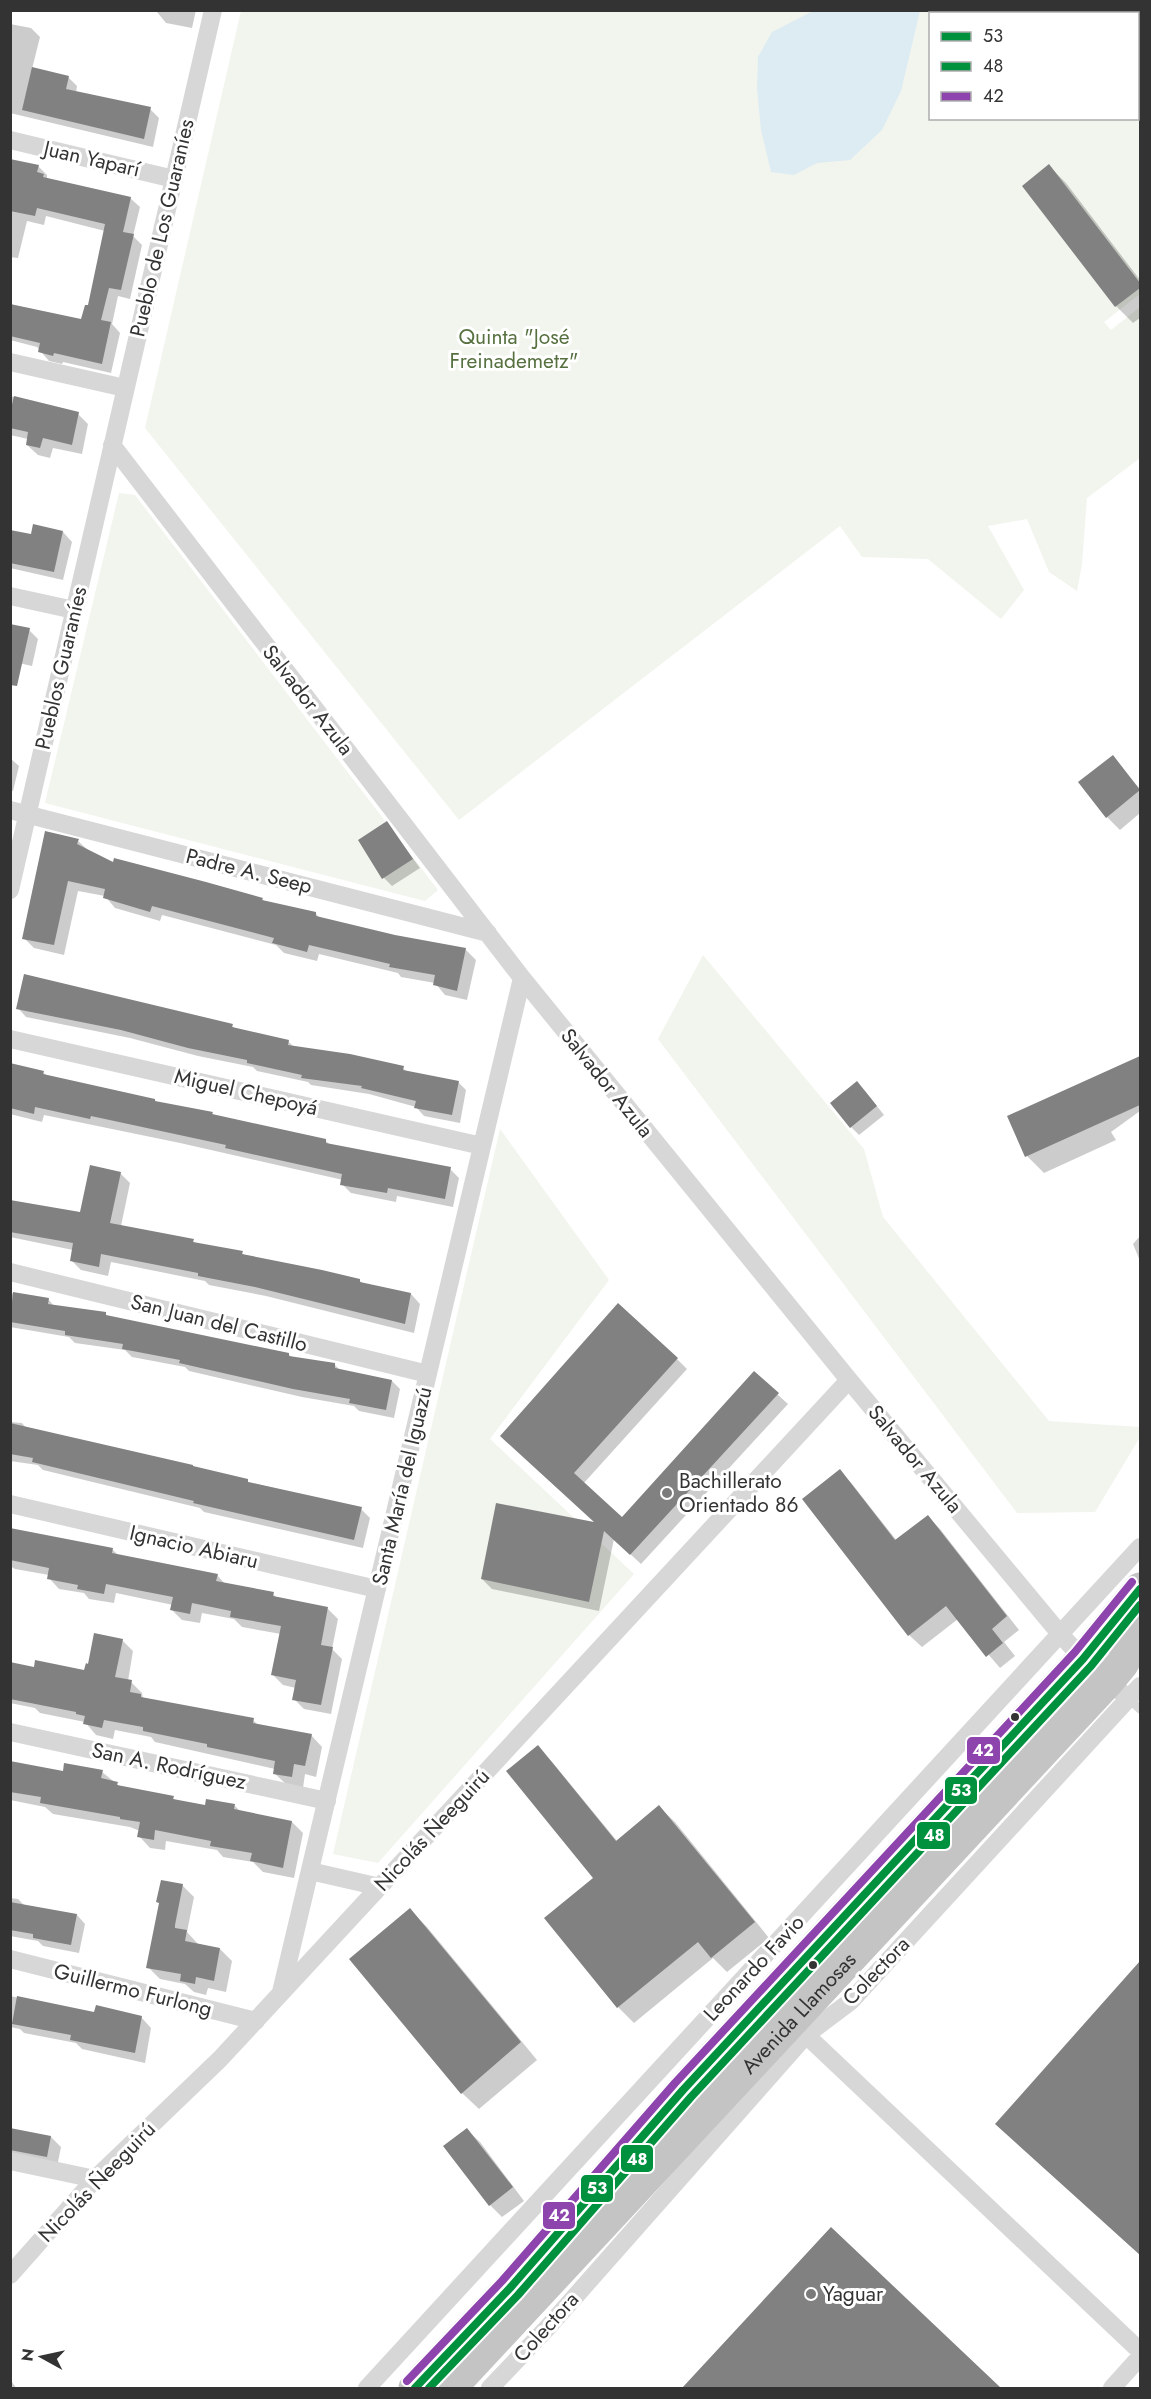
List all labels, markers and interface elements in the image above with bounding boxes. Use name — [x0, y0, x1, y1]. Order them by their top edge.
legend — [929, 12, 1139, 120]
text: 53 — [983, 23, 1003, 49]
text: 48 — [983, 53, 1003, 79]
text: 42 — [983, 83, 1004, 109]
street label: Pueblo de Los Guaraníes — [122, 116, 202, 340]
street label: Juan Yaparí — [38, 133, 145, 185]
park label: Quinta "José Freinademetz" — [450, 322, 578, 376]
street label: Pueblos Guaraníes — [28, 584, 94, 752]
street label: Salvador Azula — [255, 638, 361, 762]
street label: Padre A. Seep — [183, 841, 315, 901]
street label: Salvador Azula — [553, 1022, 661, 1144]
street label: Miguel Chepoyá — [171, 1061, 321, 1123]
street label: San Juan del Castillo — [128, 1287, 310, 1359]
street label: Santa María del Iguazú — [365, 1384, 439, 1588]
street label: Salvador Azula — [861, 1398, 969, 1520]
place label: Bachillerato Orientado 86 — [679, 1466, 799, 1520]
marker: Bachillerato Orientado 86 — [660, 1486, 674, 1500]
street label: Ignacio Abiaru — [127, 1518, 261, 1576]
unlabelled marker — [1009, 1711, 1021, 1723]
street label: San A. Rodríguez — [89, 1735, 249, 1797]
line badge: 42 — [966, 1736, 1001, 1765]
text: 42 — [972, 1739, 994, 1762]
street label: Nicolás Ñeeguirú — [367, 1762, 497, 1898]
line badge: 53 — [944, 1776, 978, 1805]
text: 53 — [951, 1779, 971, 1802]
line badge: 48 — [916, 1821, 951, 1850]
text: 48 — [923, 1824, 945, 1847]
street label: Leonardo Favio — [697, 1908, 811, 2028]
street label: Colectora — [836, 1930, 916, 2012]
street label: Avenida Llamosas — [734, 1946, 863, 2081]
street label: Guillermo Furlong — [51, 1956, 215, 2024]
unlabelled marker — [807, 1959, 819, 1971]
street label: Nicolás Ñeeguirú — [31, 2115, 163, 2249]
line badge: 48 — [620, 2144, 654, 2173]
text: 48 — [626, 2148, 648, 2171]
line badge: 53 — [580, 2174, 614, 2203]
text: 53 — [587, 2177, 607, 2200]
line badge: 42 — [542, 2201, 576, 2230]
text: 42 — [548, 2204, 570, 2227]
place label: Yaguar — [823, 2279, 884, 2309]
street label: Colectora — [506, 2285, 586, 2369]
marker: Yaguar — [804, 2287, 818, 2301]
north arrow — [12, 2327, 72, 2387]
text: N — [15, 2347, 40, 2363]

